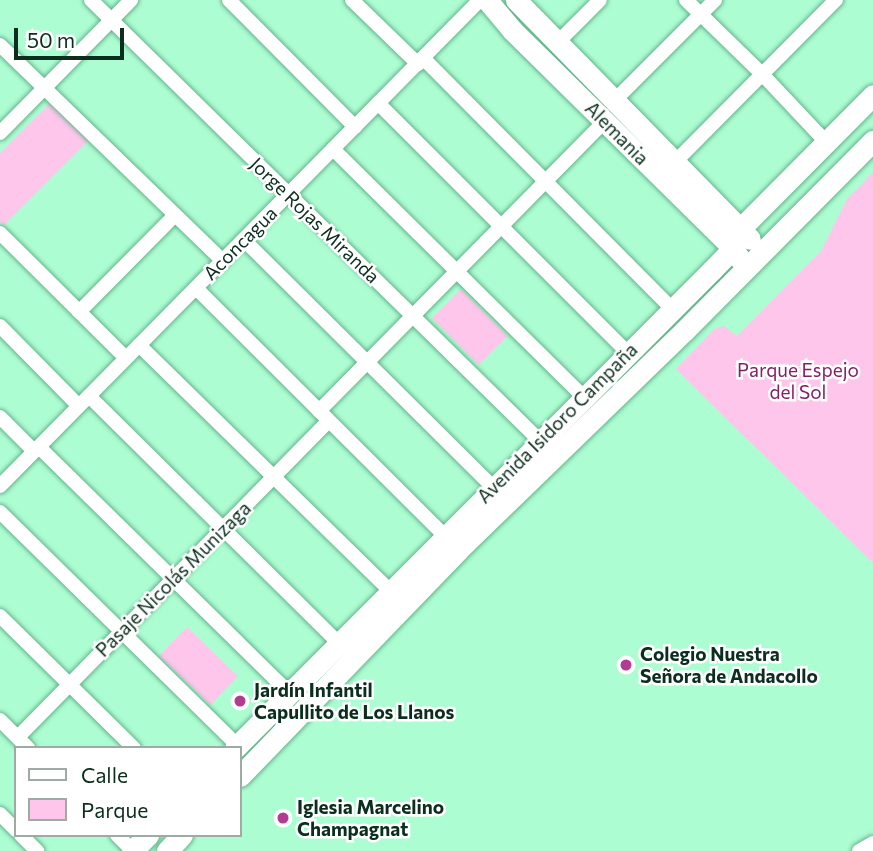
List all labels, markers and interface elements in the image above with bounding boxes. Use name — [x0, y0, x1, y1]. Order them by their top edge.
scale bar — [18, 14, 128, 58]
text: 50 m — [27, 27, 75, 52]
street label: Alemania — [581, 97, 653, 169]
street label: Jorge Rojas Miranda — [246, 152, 384, 288]
street label: Aconcagua — [199, 202, 281, 284]
street label: Avenida Isidoro Campaña — [472, 338, 642, 508]
park label: Parque Espejo del Sol — [737, 359, 859, 403]
street label: Pasaje Nicolás Munizaga — [91, 497, 255, 661]
place label: Colegio Nuestra Señora de Andacollo — [640, 643, 818, 687]
marker: Colegio Nuestra Señora de Andacollo — [618, 657, 634, 673]
place label: Jardín Infantil Capullito de Los Llanos — [254, 679, 454, 723]
marker: Jardín Infantil Capullito de Los Llanos — [232, 693, 248, 709]
legend — [14, 746, 242, 837]
text: Calle — [81, 762, 128, 787]
place label: Iglesia Marcelino Champagnat — [297, 796, 444, 840]
text: Parque — [81, 797, 148, 822]
marker: Iglesia Marcelino Champagnat — [275, 810, 291, 826]

